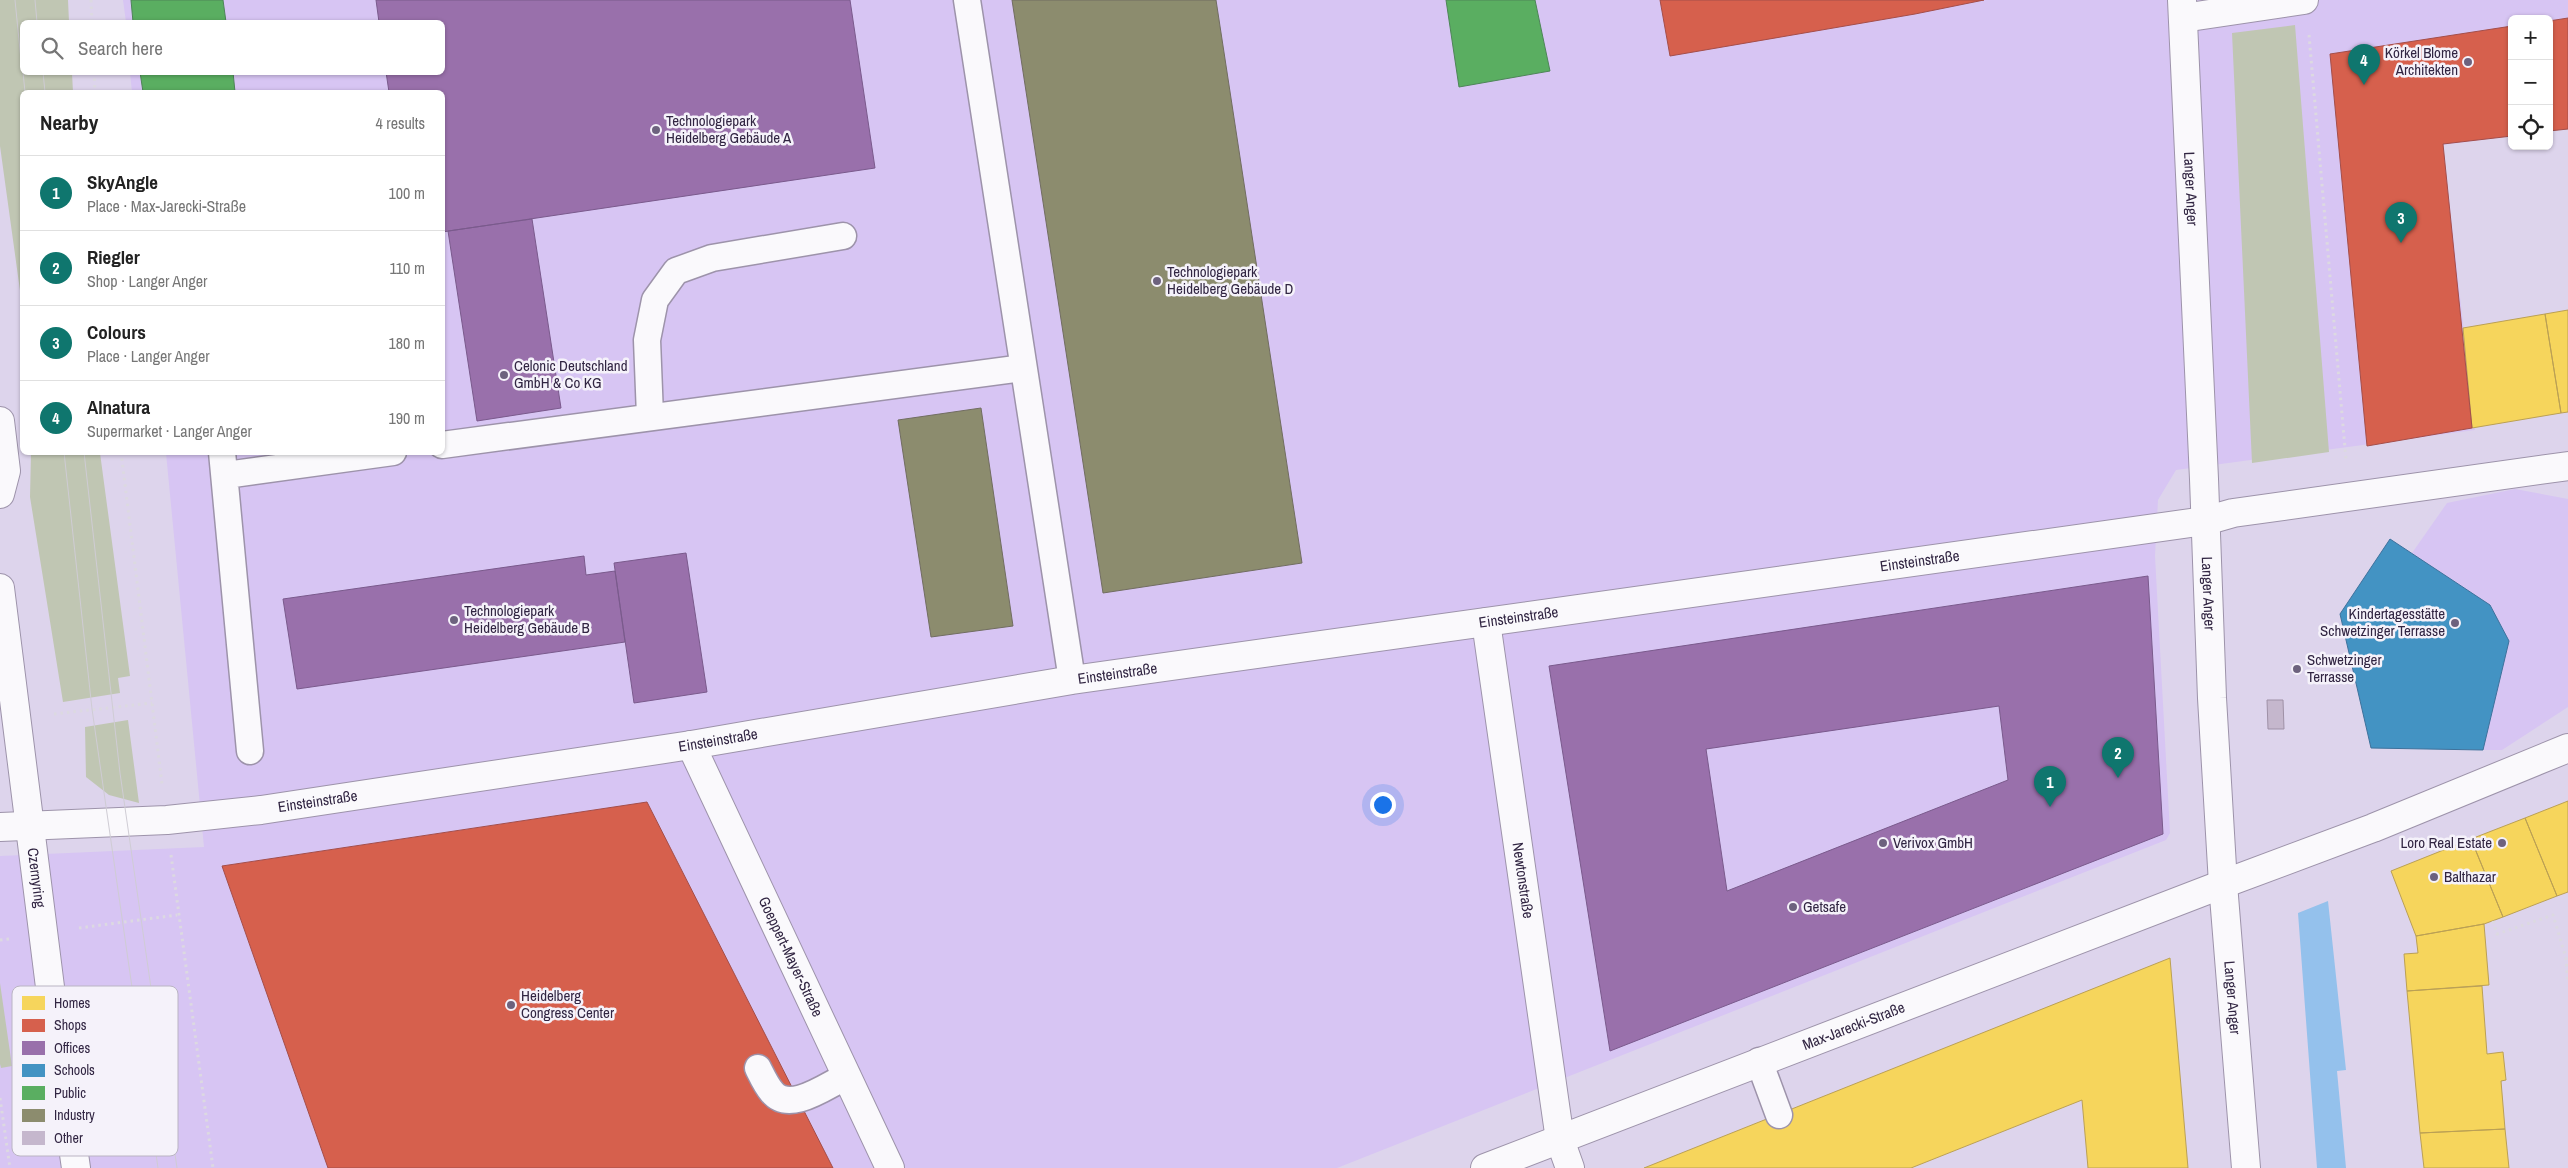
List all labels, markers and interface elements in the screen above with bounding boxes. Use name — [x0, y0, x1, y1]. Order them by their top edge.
map controls — [2508, 15, 2553, 150]
button: + — [2508, 15, 2553, 60]
search box — [20, 20, 445, 75]
icon: search — [38, 34, 66, 62]
text: Search here — [78, 35, 163, 61]
place label: Körkel Blome Architekten — [2385, 42, 2458, 80]
pin: 4 — [2348, 44, 2380, 85]
marker: Körkel Blome Architekten — [2462, 56, 2474, 68]
button: − — [2508, 60, 2553, 105]
button: locate — [2508, 105, 2553, 150]
text: Nearby — [40, 108, 98, 137]
place label: Technologiepark Heidelberg Gebäude A — [666, 110, 792, 148]
text: 4 results — [375, 112, 425, 134]
marker: Technologiepark Heidelberg Gebäude A — [650, 124, 662, 136]
street label: Langer Anger — [2179, 151, 2203, 226]
text: SkyAngle — [87, 169, 158, 195]
text: 1 — [52, 182, 60, 204]
text: 100 m — [389, 182, 425, 204]
text: Place · Max-Jarecki-Straße — [87, 195, 246, 217]
pin: 3 — [2385, 202, 2417, 243]
text: Riegler — [87, 244, 140, 270]
text: 2 — [52, 257, 60, 279]
text: 110 m — [389, 257, 425, 279]
place label: Technologiepark Heidelberg Gebäude D — [1167, 261, 1294, 299]
text: Shop · Langer Anger — [87, 270, 207, 292]
marker: Technologiepark Heidelberg Gebäude D — [1151, 275, 1163, 287]
text: Colours — [87, 319, 146, 345]
text: 3 — [52, 332, 60, 354]
text: 180 m — [389, 332, 425, 354]
text: Place · Langer Anger — [87, 345, 210, 367]
place label: Celonic Deutschland GmbH & Co KG — [514, 355, 628, 393]
marker: Celonic Deutschland GmbH & Co KG — [498, 369, 510, 381]
text: Alnatura — [87, 394, 150, 420]
text: 4 — [52, 407, 60, 429]
text: 190 m — [389, 407, 425, 429]
text: Supermarket · Langer Anger — [87, 420, 252, 442]
street label: Einsteinstraße — [1878, 545, 1961, 577]
street label: Langer Anger — [2197, 556, 2221, 631]
place label: Technologiepark Heidelberg Gebäude B — [464, 600, 590, 638]
street label: Einsteinstraße — [1477, 601, 1560, 633]
place label: Kindertagesstätte Schwetzinger Terrasse — [2320, 603, 2445, 641]
marker: Technologiepark Heidelberg Gebäude B — [448, 614, 460, 626]
marker: Kindertagesstätte Schwetzinger Terrasse — [2449, 617, 2461, 629]
place label: Schwetzinger Terrasse — [2307, 649, 2382, 687]
street label: Einsteinstraße — [1076, 657, 1159, 689]
marker: Schwetzinger Terrasse — [2291, 663, 2303, 675]
street label: Einsteinstraße — [677, 723, 759, 757]
pin: 2 — [2102, 737, 2134, 778]
pin: 1 — [2034, 766, 2066, 807]
street label: Einsteinstraße — [276, 785, 359, 817]
your location — [1370, 792, 1396, 818]
place label: Verivox GmbH — [1893, 832, 1973, 853]
place label: Loro Real Estate — [2400, 832, 2492, 853]
marker: Verivox GmbH — [1877, 837, 1889, 849]
marker: Loro Real Estate — [2496, 837, 2508, 849]
street label: Newtonstraße — [1508, 841, 1539, 920]
street label: Czernyring — [23, 846, 51, 909]
place label: Balthazar — [2444, 866, 2496, 887]
marker: Balthazar — [2428, 871, 2440, 883]
street label: Goeppert-Mayer-Straße — [754, 893, 828, 1020]
place label: Getsafe — [1803, 896, 1846, 917]
marker: Getsafe — [1787, 901, 1799, 913]
street label: Langer Anger — [2219, 960, 2246, 1035]
place label: Heidelberg Congress Center — [521, 985, 614, 1023]
legend — [12, 986, 178, 1156]
text: Homes — [54, 994, 91, 1012]
street label: Max-Jarecki-Straße — [1799, 996, 1908, 1055]
marker: Heidelberg Congress Center — [505, 999, 517, 1011]
text: Shops — [54, 1016, 87, 1034]
text: Offices — [54, 1039, 90, 1057]
text: Schools — [54, 1061, 95, 1079]
text: Public — [54, 1084, 86, 1102]
text: Industry — [54, 1106, 95, 1124]
text: Other — [54, 1129, 83, 1147]

